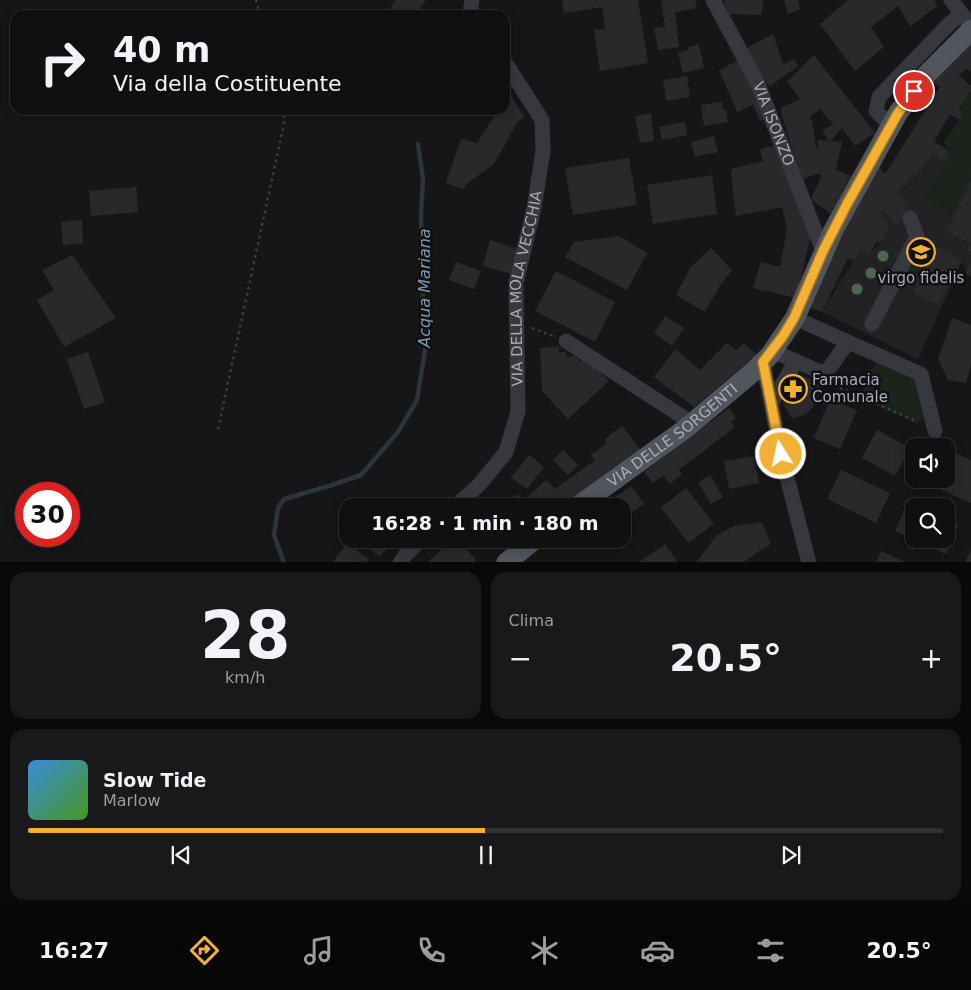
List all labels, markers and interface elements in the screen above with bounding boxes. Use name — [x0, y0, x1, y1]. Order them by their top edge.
icon: right — [30, 30, 95, 95]
text: 40 m — [113, 30, 210, 70]
pin — [893, 70, 935, 112]
text: Via della Costituente — [113, 71, 342, 96]
icon: arrive — [900, 77, 928, 105]
street label: VIA ISONZO — [749, 79, 798, 168]
street label: VIA DELLA MOLA VECCHIA — [507, 189, 546, 387]
water label: Acqua Mariana — [415, 228, 434, 349]
school or university icon: virgo fidelis — [906, 237, 936, 267]
place label: virgo fidelis — [878, 269, 965, 287]
place label: Farmacia Comunale — [812, 371, 888, 406]
pharmacy icon: Farmacia Comunale — [778, 374, 808, 404]
street label: VIA DELLE SORGENTI — [604, 380, 741, 491]
position arrow — [754, 427, 806, 479]
map controls — [905, 438, 955, 548]
button: sound — [905, 438, 955, 488]
speed limit sign: 30 — [15, 482, 80, 547]
button: search — [905, 498, 955, 548]
text: 16:28 · 1 min · 180 m — [371, 512, 599, 534]
text: 28 — [200, 598, 290, 673]
text: Clima — [509, 611, 554, 630]
text: 20.5° — [669, 636, 782, 680]
text: − — [509, 642, 532, 675]
text: + — [920, 642, 943, 675]
text: km/h — [225, 668, 265, 687]
text: Slow Tide — [103, 769, 206, 791]
text: Marlow — [103, 791, 161, 810]
icon: previous — [167, 841, 195, 869]
icon: pause — [472, 841, 500, 869]
icon: next — [777, 841, 805, 869]
icon: directions — [187, 933, 222, 968]
icon: music — [301, 933, 336, 968]
icon: phone — [414, 933, 449, 968]
icon: climate — [527, 933, 562, 968]
icon: car — [640, 933, 675, 968]
icon: filters — [753, 933, 788, 968]
text: 16:27 — [39, 938, 109, 963]
text: 20.5° — [867, 938, 932, 963]

